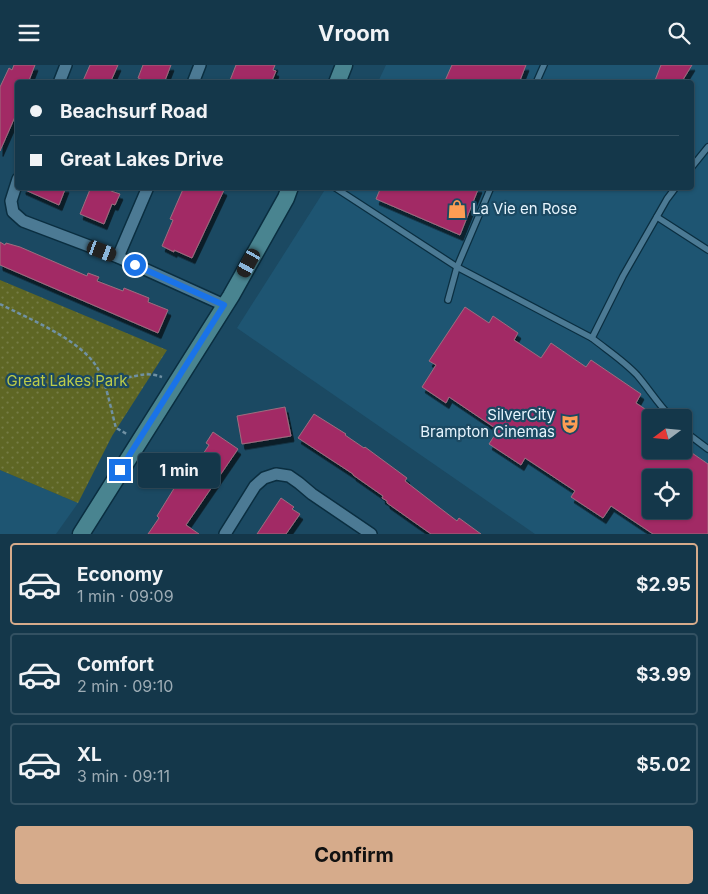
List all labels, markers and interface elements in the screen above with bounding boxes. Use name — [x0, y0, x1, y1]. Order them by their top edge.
icon: menu — [15, 19, 43, 47]
icon: search — [665, 19, 693, 47]
text: Vroom — [318, 20, 390, 46]
text: Beachsurf Road — [60, 100, 208, 123]
text: Great Lakes Drive — [60, 148, 223, 171]
shop icon: La Vie en Rose — [446, 198, 468, 220]
place label: La Vie en Rose — [472, 199, 577, 218]
car — [85, 239, 118, 263]
car — [235, 246, 262, 280]
route start — [124, 254, 146, 276]
park label: Great Lakes Park — [7, 371, 128, 390]
place label: SilverCity Brampton Cinemas — [420, 405, 556, 441]
north arrow — [642, 409, 692, 459]
map controls — [642, 409, 692, 519]
theatre icon: SilverCity Brampton Cinemas — [559, 413, 581, 435]
callout: 1 min — [138, 453, 220, 487]
route end — [109, 459, 131, 481]
text: 1 min — [159, 460, 199, 480]
button: locate — [642, 469, 692, 519]
icon: car — [17, 562, 62, 607]
text: Economy — [77, 563, 163, 586]
text: $2.95 — [636, 573, 691, 596]
text: 1 min · 09:09 — [77, 586, 174, 606]
icon: car — [17, 652, 62, 697]
text: Comfort — [77, 653, 154, 676]
text: $3.99 — [636, 663, 691, 686]
text: 2 min · 09:10 — [77, 676, 173, 696]
icon: car — [17, 742, 62, 787]
text: XL — [77, 743, 102, 766]
text: $5.02 — [636, 753, 691, 776]
text: 3 min · 09:11 — [77, 766, 170, 786]
button: Confirm — [15, 826, 693, 884]

